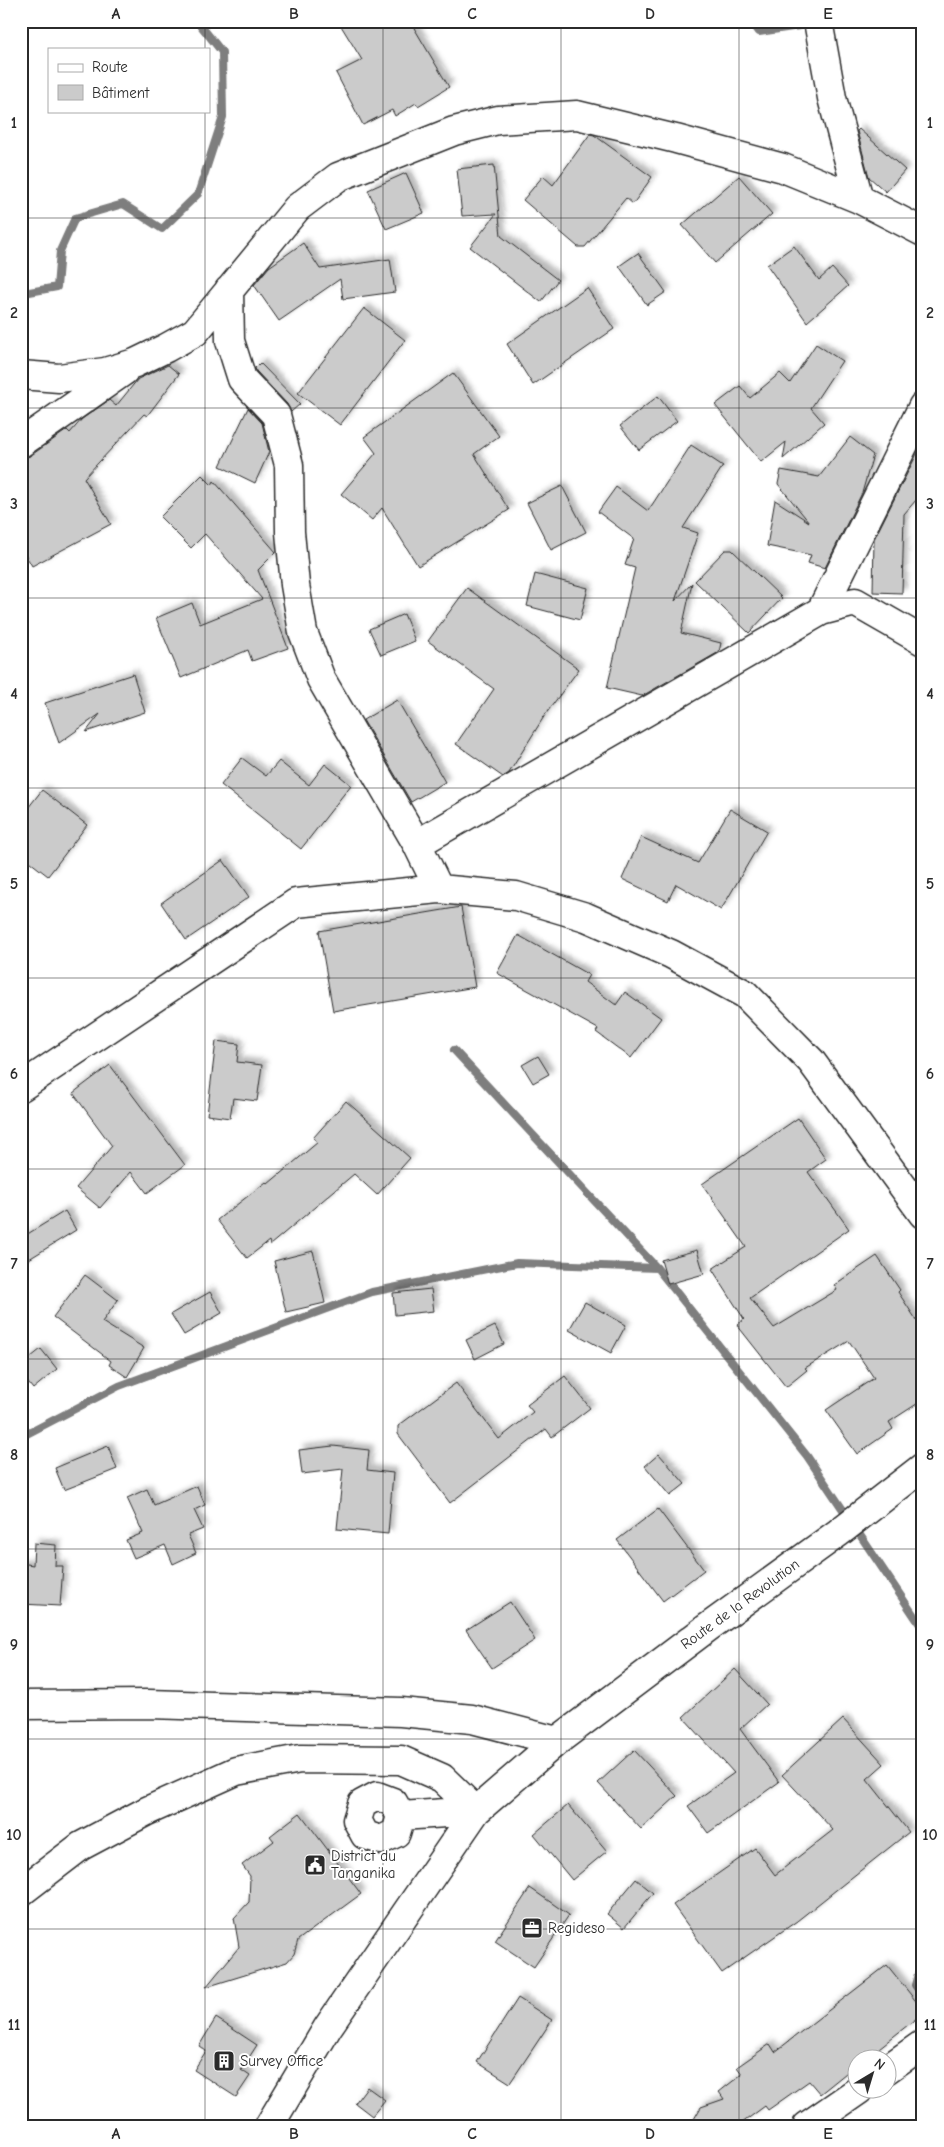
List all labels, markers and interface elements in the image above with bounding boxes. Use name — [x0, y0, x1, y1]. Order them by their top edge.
text: A — [112, 5, 121, 23]
text: B — [289, 5, 299, 23]
text: C — [467, 5, 477, 23]
text: D — [645, 5, 655, 23]
text: E — [823, 5, 833, 23]
legend — [48, 48, 210, 112]
text: Route — [92, 58, 128, 76]
text: Bâtiment — [92, 84, 150, 102]
text: 1 — [11, 114, 17, 132]
text: 1 — [927, 114, 933, 132]
text: 2 — [10, 304, 18, 322]
text: 2 — [926, 304, 934, 322]
text: 3 — [10, 495, 18, 513]
text: 3 — [926, 495, 934, 513]
text: 4 — [10, 685, 18, 703]
text: 4 — [926, 685, 934, 703]
text: 5 — [10, 875, 18, 893]
text: 5 — [926, 875, 934, 893]
text: 6 — [10, 1065, 18, 1083]
text: 6 — [926, 1065, 934, 1083]
text: 7 — [10, 1255, 18, 1273]
text: 7 — [926, 1255, 934, 1273]
text: 8 — [10, 1446, 18, 1464]
text: 8 — [926, 1446, 934, 1464]
street label: Route de la Revolution — [677, 1555, 803, 1653]
text: 9 — [10, 1636, 18, 1654]
text: 9 — [926, 1636, 934, 1654]
text: 10 — [6, 1826, 22, 1844]
text: 10 — [922, 1826, 938, 1844]
place label: District du Tanganika — [331, 1847, 396, 1882]
public building icon: District du Tanganika — [303, 1853, 327, 1877]
office icon: Regideso — [520, 1916, 544, 1940]
place label: Regideso — [548, 1919, 605, 1937]
text: 11 — [8, 2016, 20, 2034]
text: 11 — [924, 2016, 936, 2034]
building icon: Survey Office — [212, 2049, 236, 2073]
north arrow — [846, 2050, 896, 2100]
place label: Survey Office — [240, 2052, 324, 2070]
text: N — [871, 2055, 889, 2074]
text: A — [112, 2125, 121, 2143]
text: B — [289, 2125, 299, 2143]
text: C — [467, 2125, 477, 2143]
text: D — [645, 2125, 655, 2143]
text: E — [823, 2125, 833, 2143]

